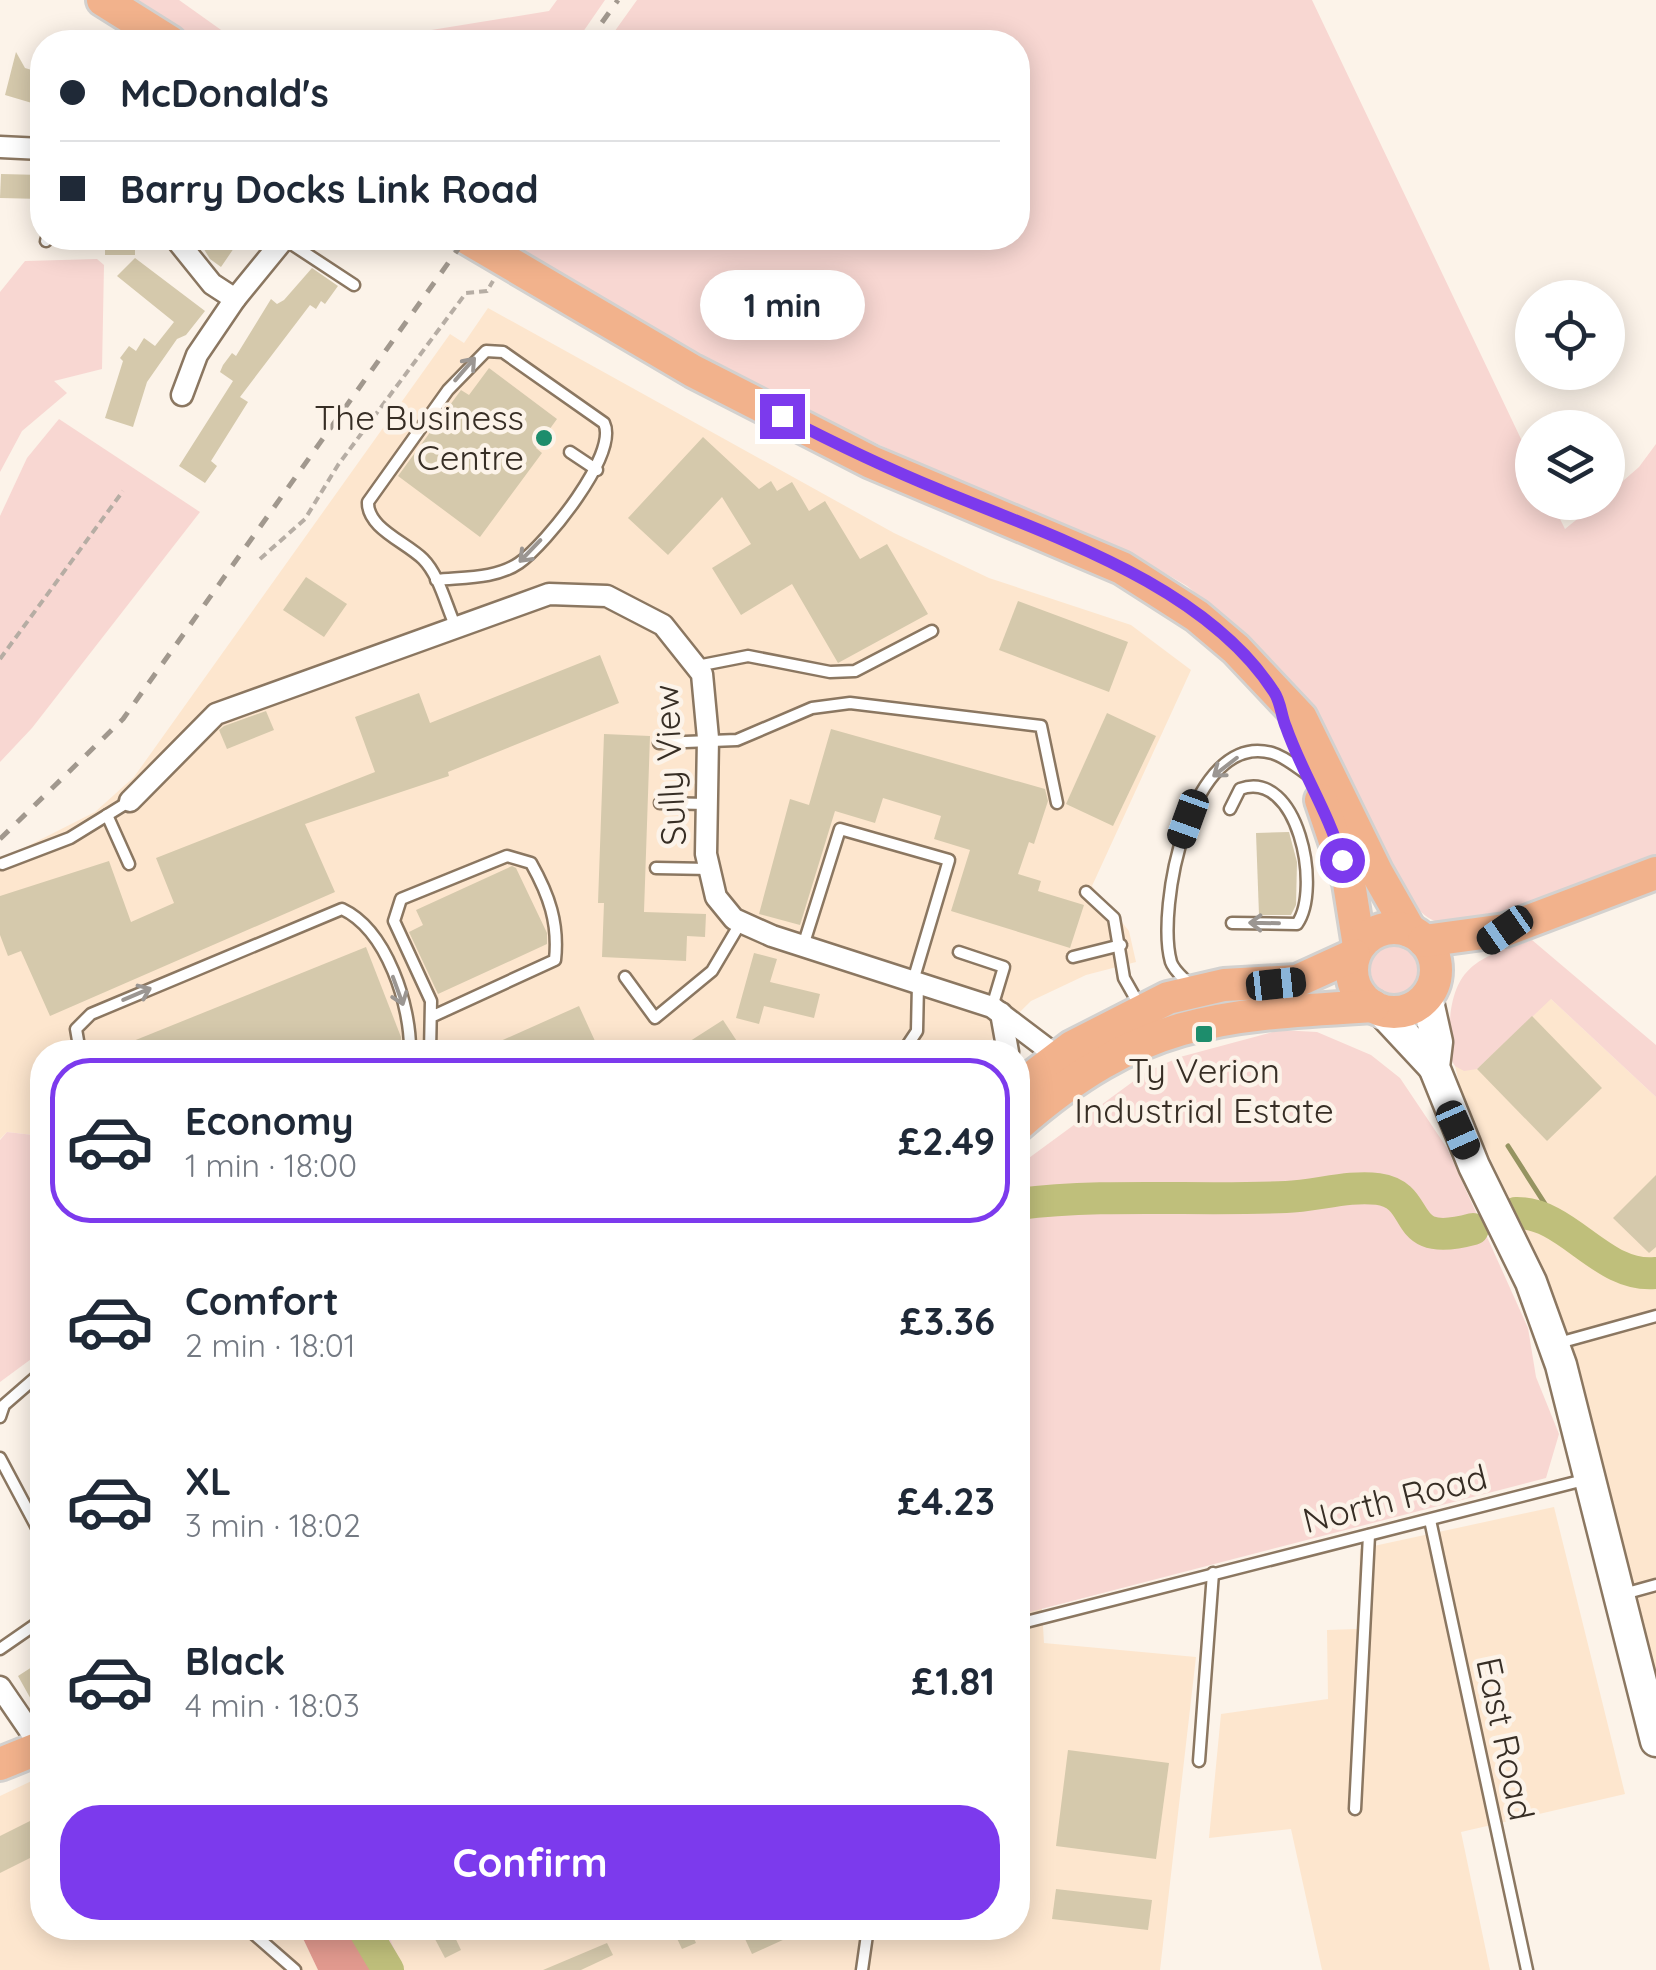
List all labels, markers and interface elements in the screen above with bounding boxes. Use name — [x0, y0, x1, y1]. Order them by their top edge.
text: McDonald's — [120, 69, 329, 117]
text: Barry Docks Link Road — [120, 165, 539, 213]
callout: 1 min — [700, 271, 864, 341]
map controls — [1515, 280, 1625, 520]
button: locate — [1515, 280, 1625, 390]
text: 1 min — [744, 285, 821, 325]
one-way arrow — [454, 357, 476, 383]
route end — [760, 394, 805, 439]
place label: The Business Centre — [314, 395, 524, 479]
button: layers — [1515, 410, 1625, 520]
marker: The Business Centre — [533, 427, 555, 449]
one-way arrow — [518, 538, 542, 562]
street label: Sully View — [643, 683, 695, 847]
one-way arrow — [1213, 756, 1239, 778]
car — [1164, 786, 1212, 852]
route start — [1320, 838, 1365, 883]
car — [1472, 901, 1538, 959]
one-way arrow — [1249, 914, 1282, 932]
car — [1245, 966, 1307, 1002]
one-way arrow — [390, 974, 408, 1005]
one-way arrow — [121, 984, 152, 1002]
marker: Ty Verion Industrial Estate — [1193, 1023, 1215, 1045]
place label: Ty Verion Industrial Estate — [1074, 1048, 1334, 1132]
icon: car — [65, 1096, 155, 1186]
car — [1432, 1096, 1484, 1164]
text: Economy — [185, 1097, 354, 1145]
text: £2.49 — [898, 1117, 995, 1165]
text: 1 min · 18:00 — [185, 1145, 357, 1185]
icon: car — [65, 1276, 155, 1366]
text: Comfort — [185, 1277, 339, 1325]
text: £3.36 — [900, 1297, 995, 1345]
text: 2 min · 18:01 — [185, 1325, 356, 1365]
street label: North Road — [1298, 1454, 1491, 1542]
icon: car — [65, 1456, 155, 1546]
text: XL — [185, 1457, 231, 1505]
text: £4.23 — [897, 1477, 995, 1525]
text: 3 min · 18:02 — [185, 1505, 361, 1545]
icon: car — [65, 1636, 155, 1726]
text: Black — [185, 1637, 285, 1685]
street label: East Road — [1467, 1653, 1545, 1824]
text: £1.81 — [911, 1657, 995, 1705]
text: 4 min · 18:03 — [185, 1685, 360, 1725]
button: Confirm — [60, 1805, 1000, 1920]

